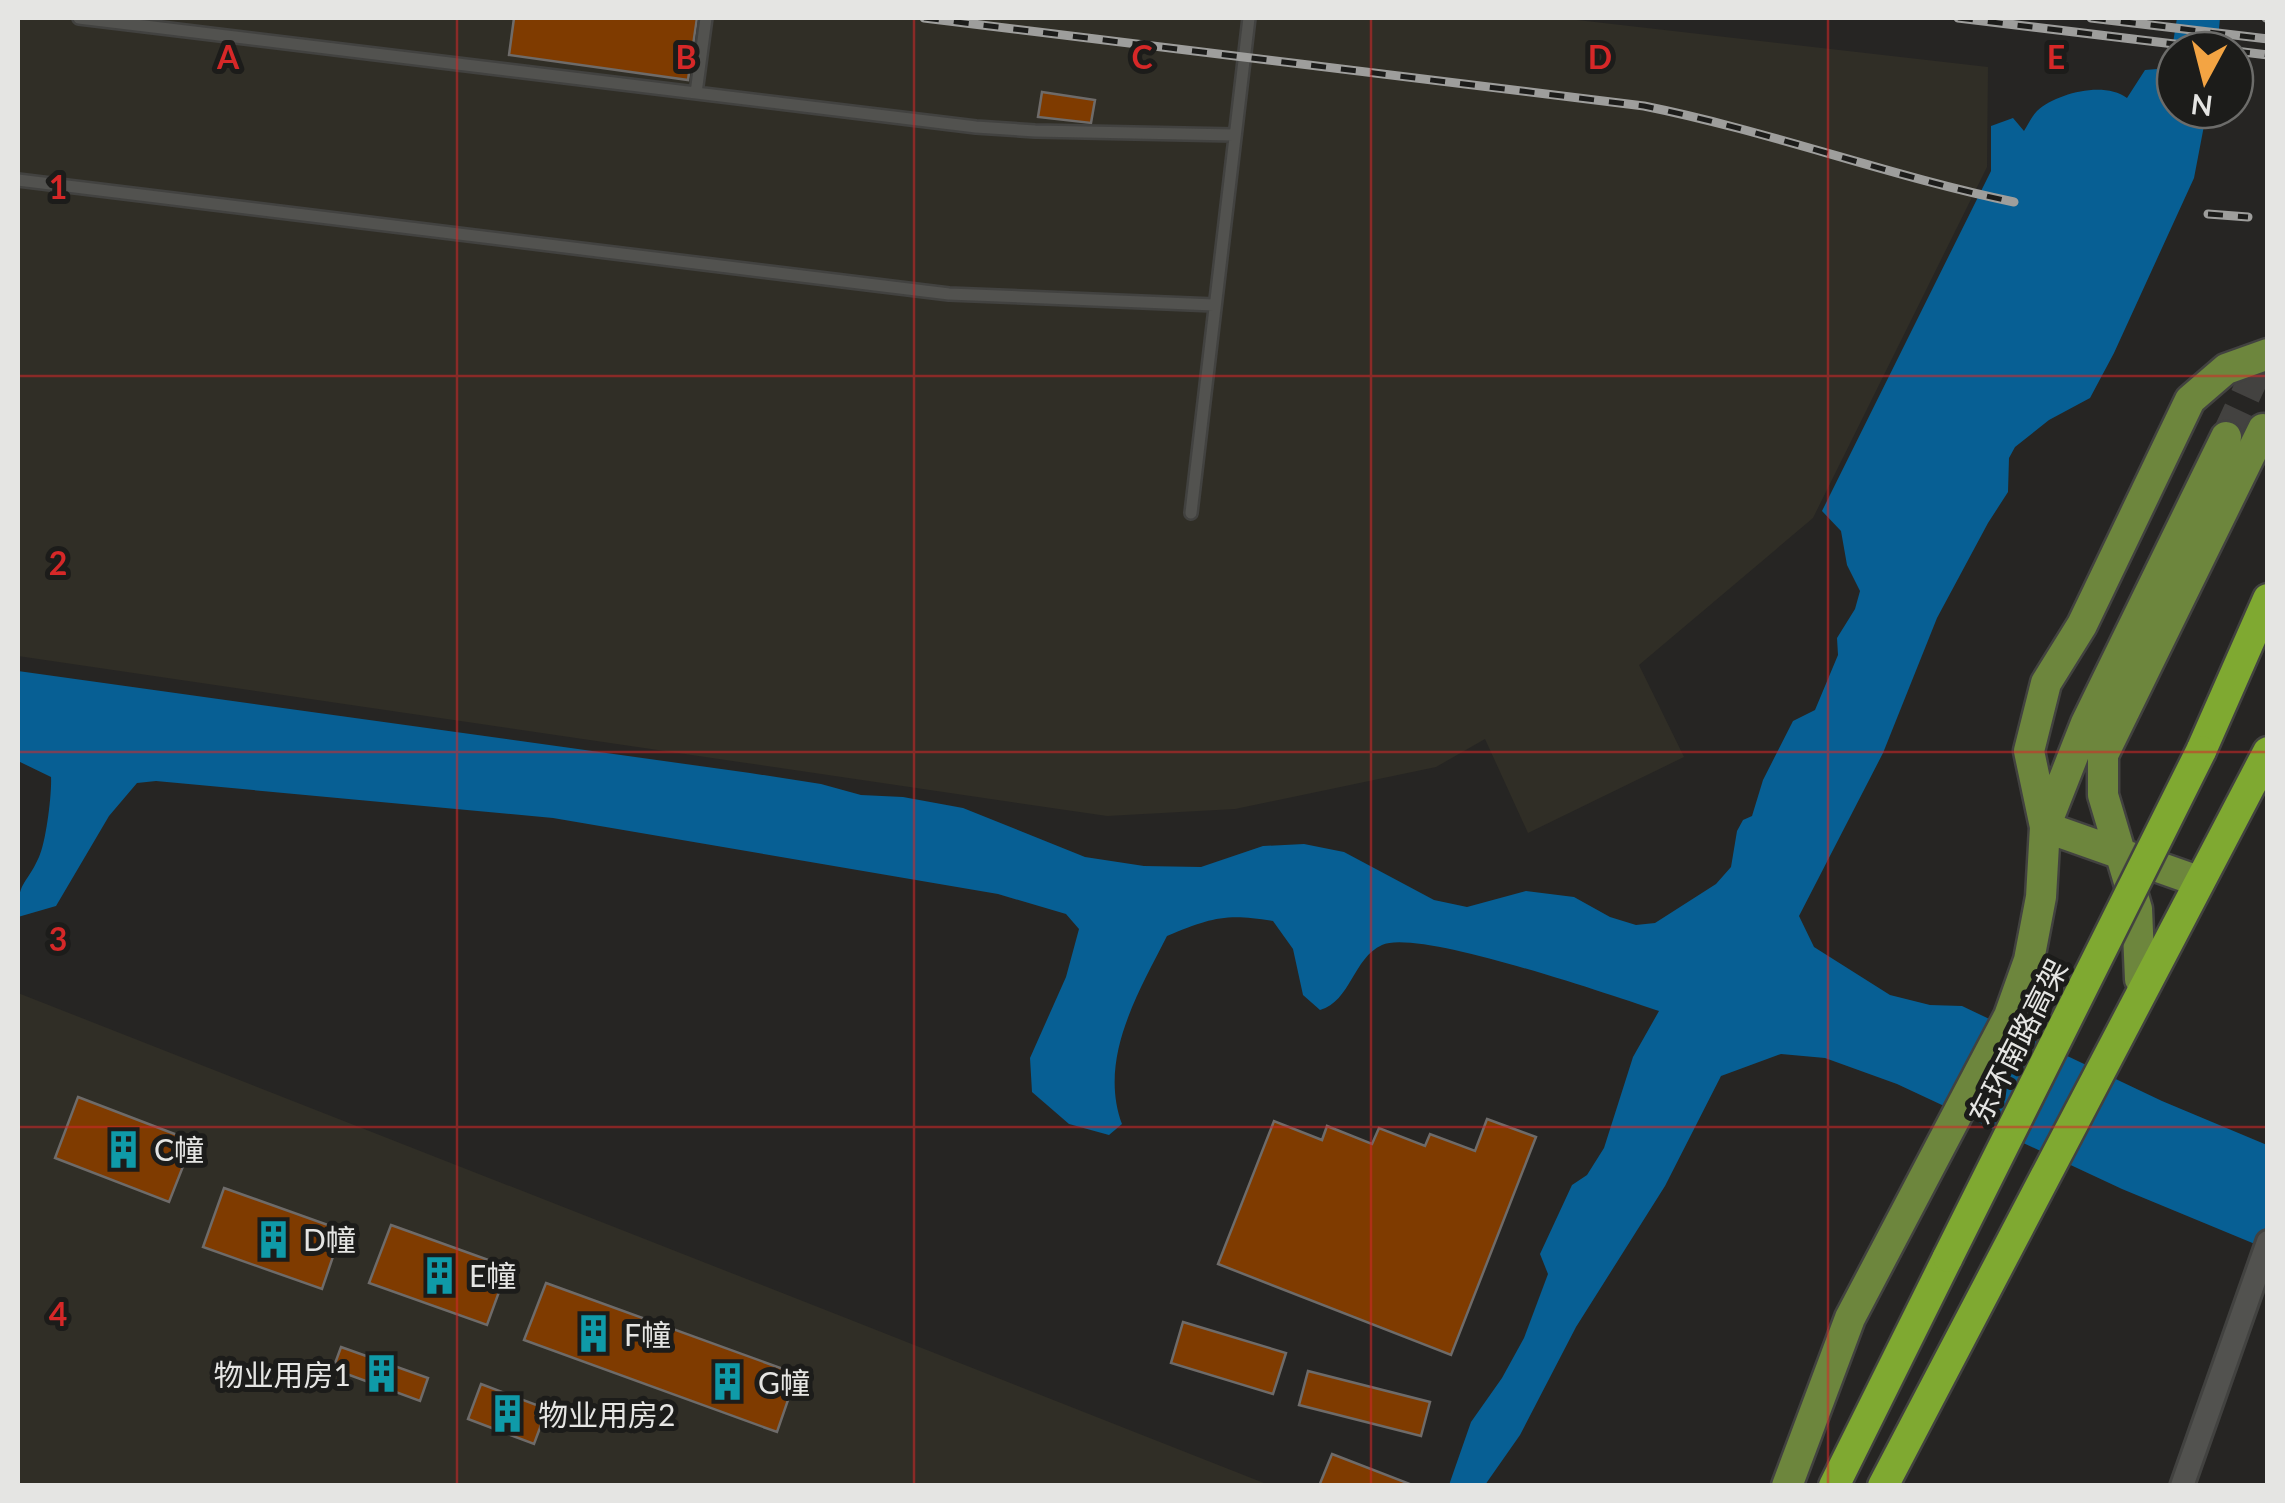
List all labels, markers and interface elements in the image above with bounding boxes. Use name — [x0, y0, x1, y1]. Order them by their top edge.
north arrow — [2155, 30, 2255, 130]
text: A — [216, 37, 240, 76]
text: B — [675, 37, 697, 76]
text: C — [1131, 37, 1153, 76]
text: D — [1588, 37, 1612, 76]
text: E — [2047, 37, 2065, 76]
text: N — [2189, 88, 2215, 124]
text: 1 — [49, 167, 67, 206]
text: 2 — [49, 543, 67, 582]
text: 3 — [49, 919, 67, 958]
street label: 东环南路高架 — [1960, 953, 2074, 1129]
building icon: C幢 — [103, 1128, 145, 1170]
place label: C幢 — [154, 1131, 204, 1167]
building icon: D幢 — [252, 1218, 294, 1260]
place label: D幢 — [303, 1221, 356, 1257]
building icon: E幢 — [418, 1254, 460, 1296]
place label: E幢 — [469, 1257, 516, 1293]
text: 4 — [49, 1294, 67, 1333]
building icon: F幢 — [573, 1313, 615, 1355]
place label: F幢 — [624, 1316, 671, 1352]
building icon: 物业用房1 — [360, 1353, 402, 1395]
place label: 物业用房1 — [214, 1356, 351, 1392]
building icon: G幢 — [707, 1361, 749, 1403]
place label: G幢 — [758, 1364, 810, 1400]
building icon: 物业用房2 — [487, 1393, 529, 1435]
place label: 物业用房2 — [538, 1396, 675, 1432]

